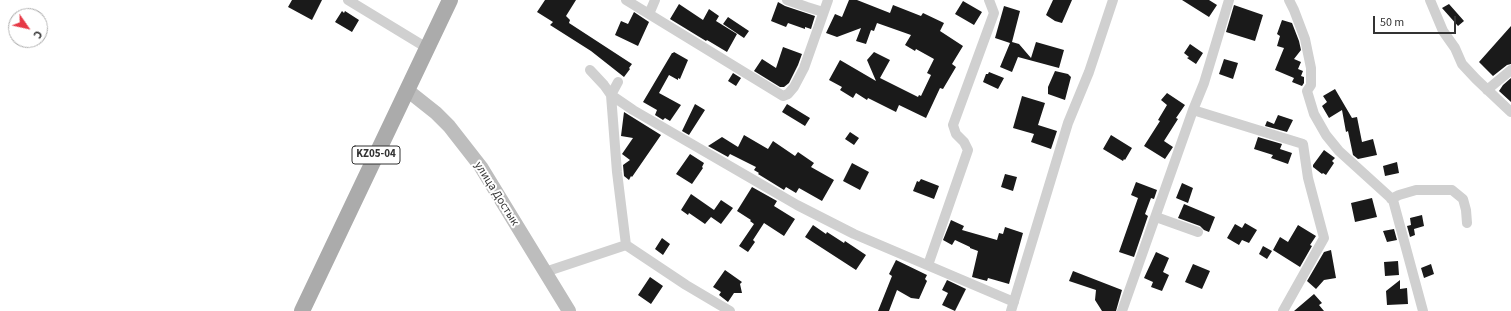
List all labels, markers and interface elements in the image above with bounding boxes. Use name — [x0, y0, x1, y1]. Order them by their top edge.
north arrow — [8, 8, 48, 48]
scale bar — [1375, 8, 1458, 34]
text: 50 m — [1380, 14, 1404, 31]
text: С — [30, 28, 46, 41]
road number: KZ05-04 — [352, 146, 400, 164]
street label: улица Достык — [471, 159, 521, 229]

